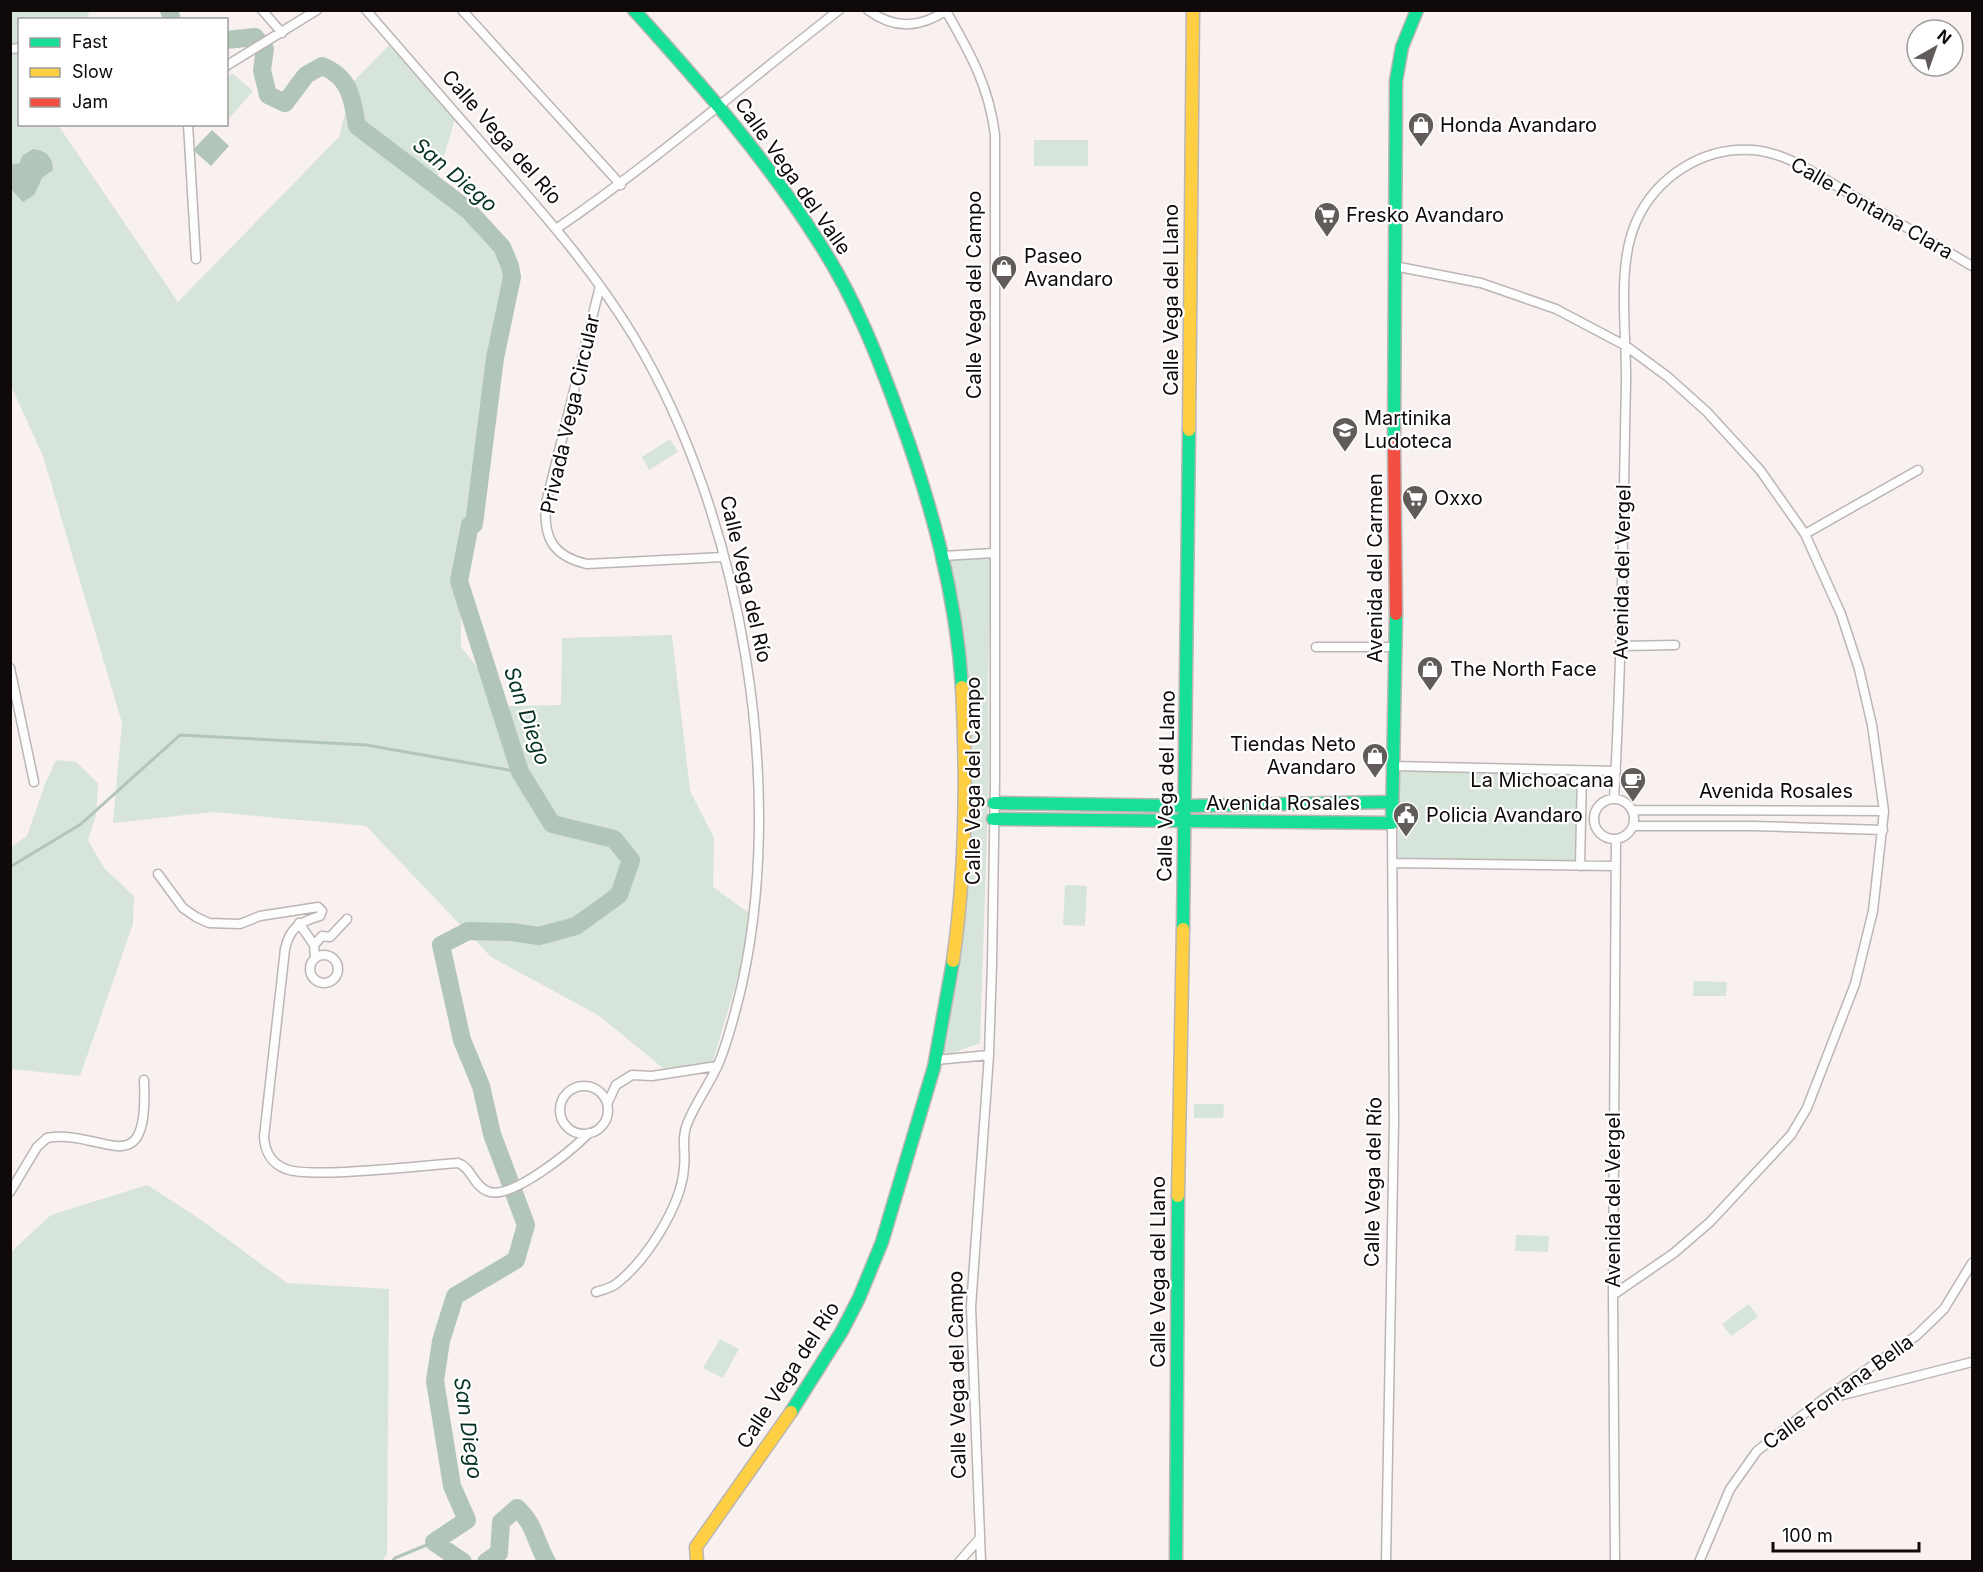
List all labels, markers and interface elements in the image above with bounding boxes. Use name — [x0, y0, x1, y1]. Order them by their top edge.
legend — [18, 18, 228, 126]
north arrow — [1905, 18, 1965, 78]
text: N — [1934, 25, 1956, 48]
text: Fast — [72, 31, 108, 52]
text: Slow — [72, 61, 113, 82]
street label: Calle Vega del Río — [437, 65, 567, 209]
text: Jam — [72, 91, 108, 112]
street label: Calle Vega del Valle — [730, 93, 856, 259]
shop icon: Honda Avandaro — [1406, 110, 1436, 148]
place label: Honda Avandaro — [1440, 113, 1597, 137]
water label: San Diego — [408, 132, 503, 217]
street label: Calle Fontana Clara — [1786, 152, 1958, 264]
street label: Calle Vega del Campo — [962, 191, 986, 399]
supermarket icon: Fresko Avandaro — [1312, 200, 1342, 238]
place label: Fresko Avandaro — [1346, 203, 1504, 227]
street label: Calle Vega del Llano — [1159, 204, 1183, 396]
place label: Paseo Avandaro — [1024, 244, 1113, 291]
shop icon: Paseo Avandaro — [989, 253, 1019, 291]
street label: Privada Vega Circular — [535, 311, 605, 516]
place label: Martinika Ludoteca — [1364, 406, 1452, 453]
school or university icon: Martinika Ludoteca — [1330, 415, 1360, 453]
street label: Avenida del Carmen — [1363, 473, 1387, 663]
supermarket icon: Oxxo — [1400, 483, 1430, 521]
street label: Avenida del Vergel — [1608, 484, 1636, 660]
place label: Oxxo — [1434, 486, 1483, 510]
street label: Calle Vega del Río — [715, 493, 777, 665]
shop icon: The North Face — [1415, 654, 1445, 692]
place label: The North Face — [1450, 657, 1597, 681]
water label: San Diego — [499, 663, 556, 768]
street label: Calle Vega del Campo — [961, 677, 985, 885]
street label: Calle Vega del Llano — [1152, 690, 1180, 882]
place label: Tiendas Neto Avandaro — [1230, 732, 1356, 779]
shop icon: Tiendas Neto Avandaro — [1360, 741, 1390, 779]
cafe icon: La Michoacana — [1618, 765, 1648, 803]
place label: La Michoacana — [1470, 768, 1614, 792]
street label: Avenida Rosales — [1699, 779, 1853, 803]
street label: Avenida Rosales — [1206, 791, 1360, 815]
public building icon: Policia Avandaro — [1391, 800, 1421, 838]
place label: Policia Avandaro — [1426, 803, 1583, 827]
street label: Calle Vega del Río — [1360, 1097, 1386, 1267]
street label: Avenida del Vergel — [1601, 1112, 1625, 1288]
street label: Calle Vega del Llano — [1146, 1176, 1170, 1368]
street label: Calle Vega del Campo — [943, 1271, 971, 1479]
street label: Calle Vega del Río — [732, 1297, 844, 1453]
street label: Calle Fontana Bella — [1758, 1329, 1918, 1455]
water label: San Diego — [449, 1375, 488, 1480]
scale bar — [1773, 1515, 1918, 1553]
text: 100 m — [1782, 1525, 1833, 1546]

